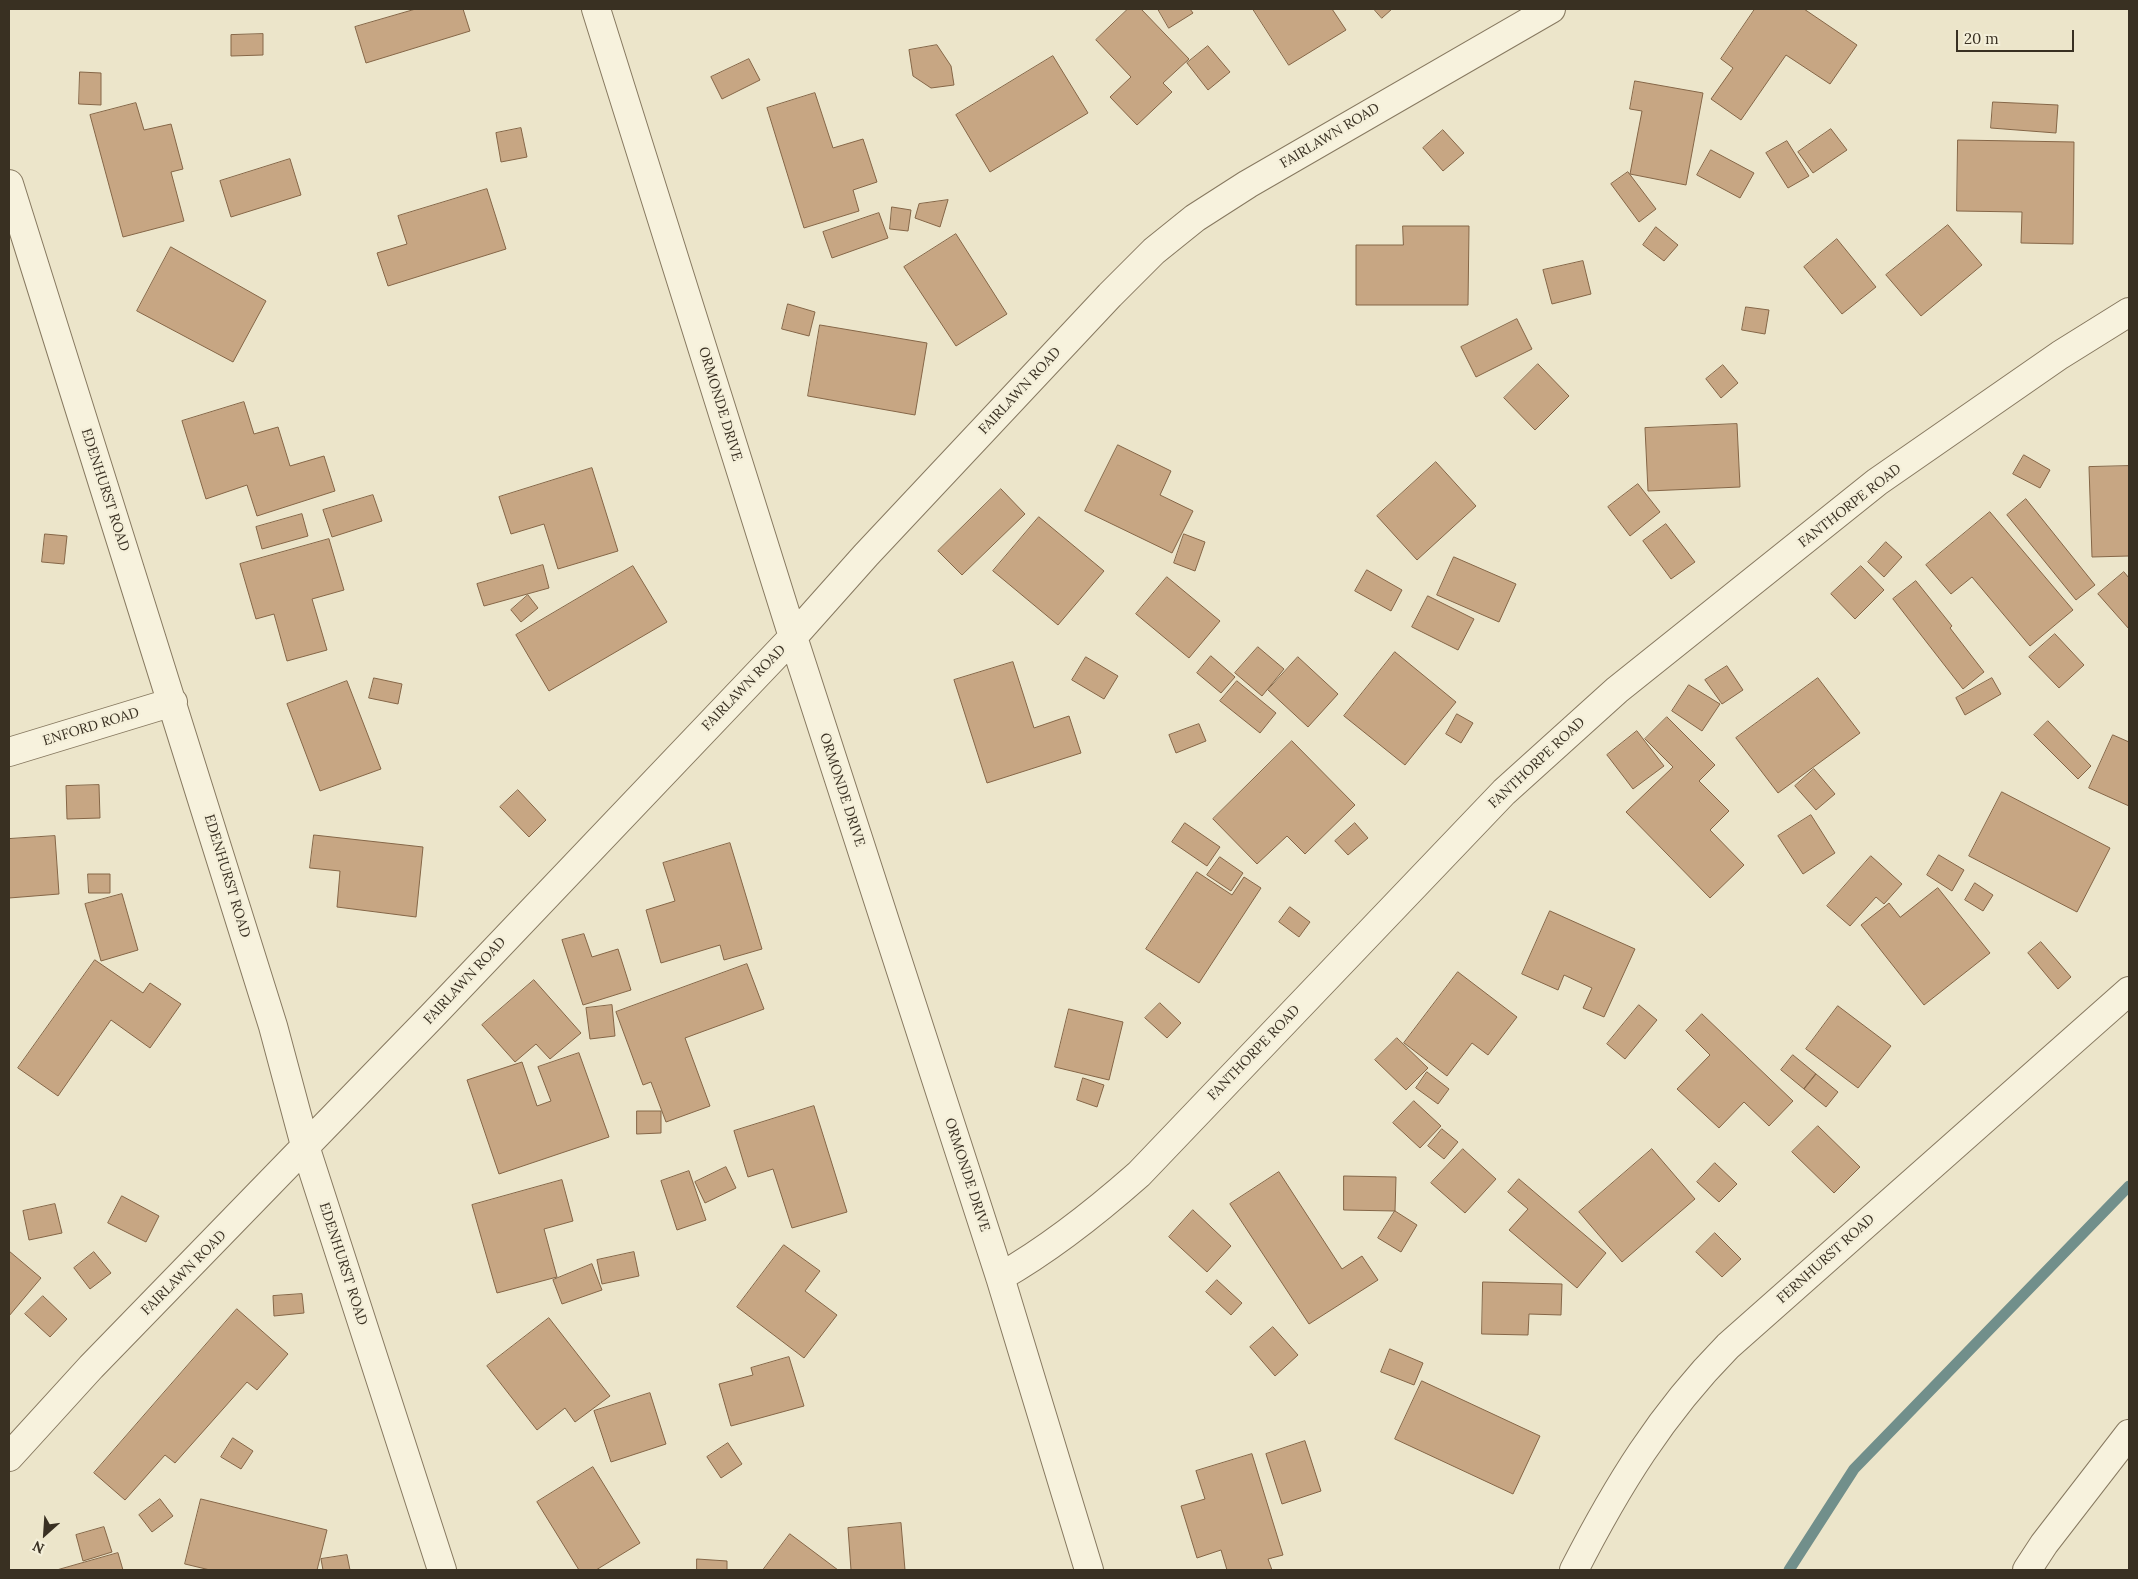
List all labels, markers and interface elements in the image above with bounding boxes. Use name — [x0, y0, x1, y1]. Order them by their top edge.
scale bar — [1958, 20, 2076, 52]
text: 20 m — [1964, 29, 1999, 48]
street label: FAIRLAWN ROAD — [1277, 100, 1383, 172]
street label: FAIRLAWN ROAD — [975, 344, 1065, 438]
street label: ORMONDE DRIVE — [695, 345, 745, 463]
street label: EDENHURST ROAD — [77, 426, 133, 554]
street label: FANTHORPE ROAD — [1795, 461, 1905, 551]
street label: FAIRLAWN ROAD — [699, 642, 789, 734]
street label: ENFORD ROAD — [41, 704, 141, 750]
street label: FANTHORPE ROAD — [1485, 714, 1589, 812]
street label: ORMONDE DRIVE — [816, 731, 868, 849]
street label: EDENHURST ROAD — [200, 812, 254, 940]
street label: FAIRLAWN ROAD — [420, 934, 510, 1028]
street label: FANTHORPE ROAD — [1204, 1002, 1304, 1104]
street label: ORMONDE DRIVE — [941, 1116, 993, 1234]
street label: EDENHURST ROAD — [315, 1200, 371, 1328]
street label: FERNHURST ROAD — [1774, 1211, 1878, 1307]
street label: FAIRLAWN ROAD — [138, 1227, 230, 1319]
north arrow — [20, 1509, 70, 1559]
text: N — [30, 1537, 47, 1558]

